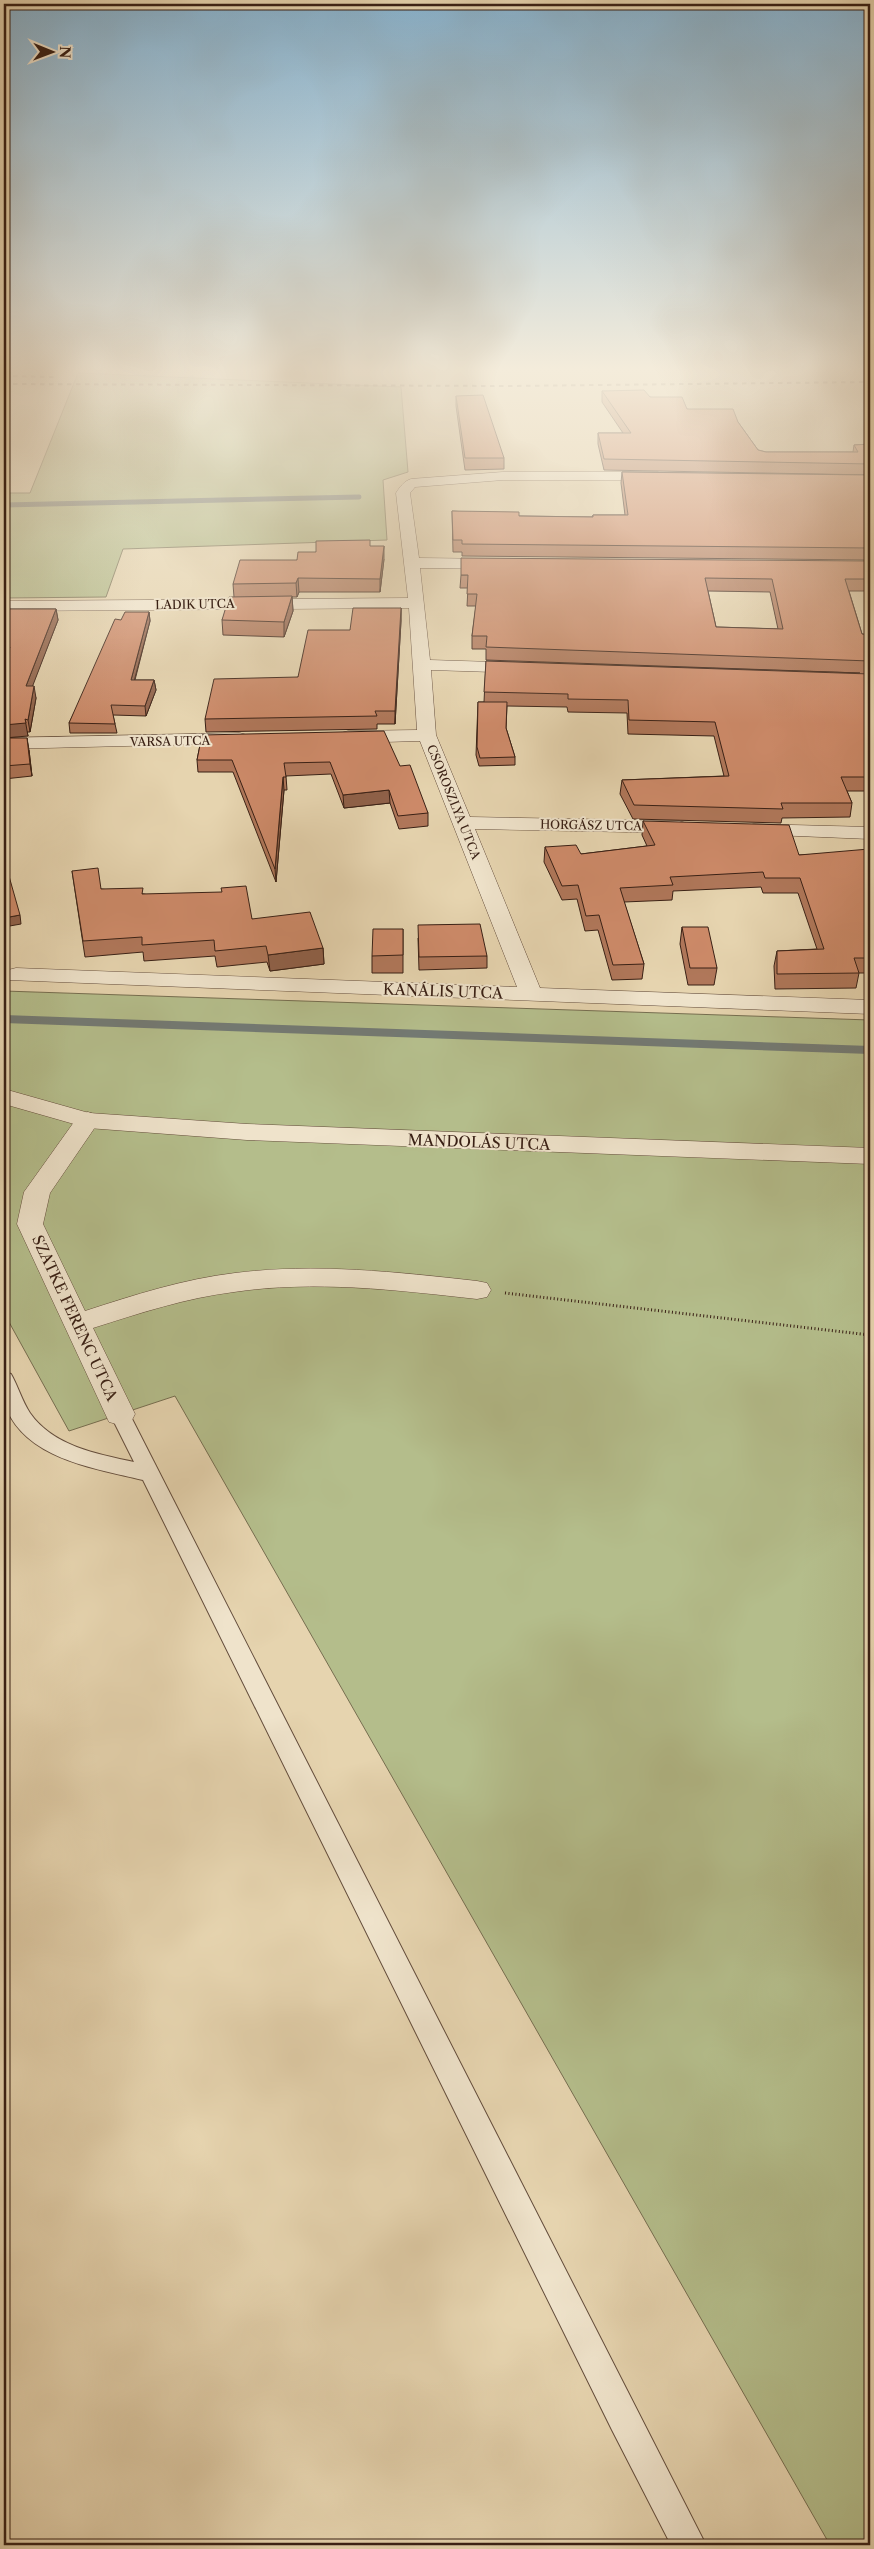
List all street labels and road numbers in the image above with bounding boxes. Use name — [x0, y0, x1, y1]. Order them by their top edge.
street label: LADIK UTCA — [155, 596, 236, 612]
street label: VARSA UTCA — [129, 733, 211, 749]
street label: CSOROSZLYA UTCA — [424, 742, 484, 863]
street label: HORGÁSZ UTCA — [540, 816, 643, 833]
street label: KANÁLIS UTCA — [383, 979, 504, 1003]
street label: MANDOLÁS UTCA — [407, 1130, 551, 1154]
street label: SZATKE FERENC UTCA — [28, 1232, 122, 1405]

